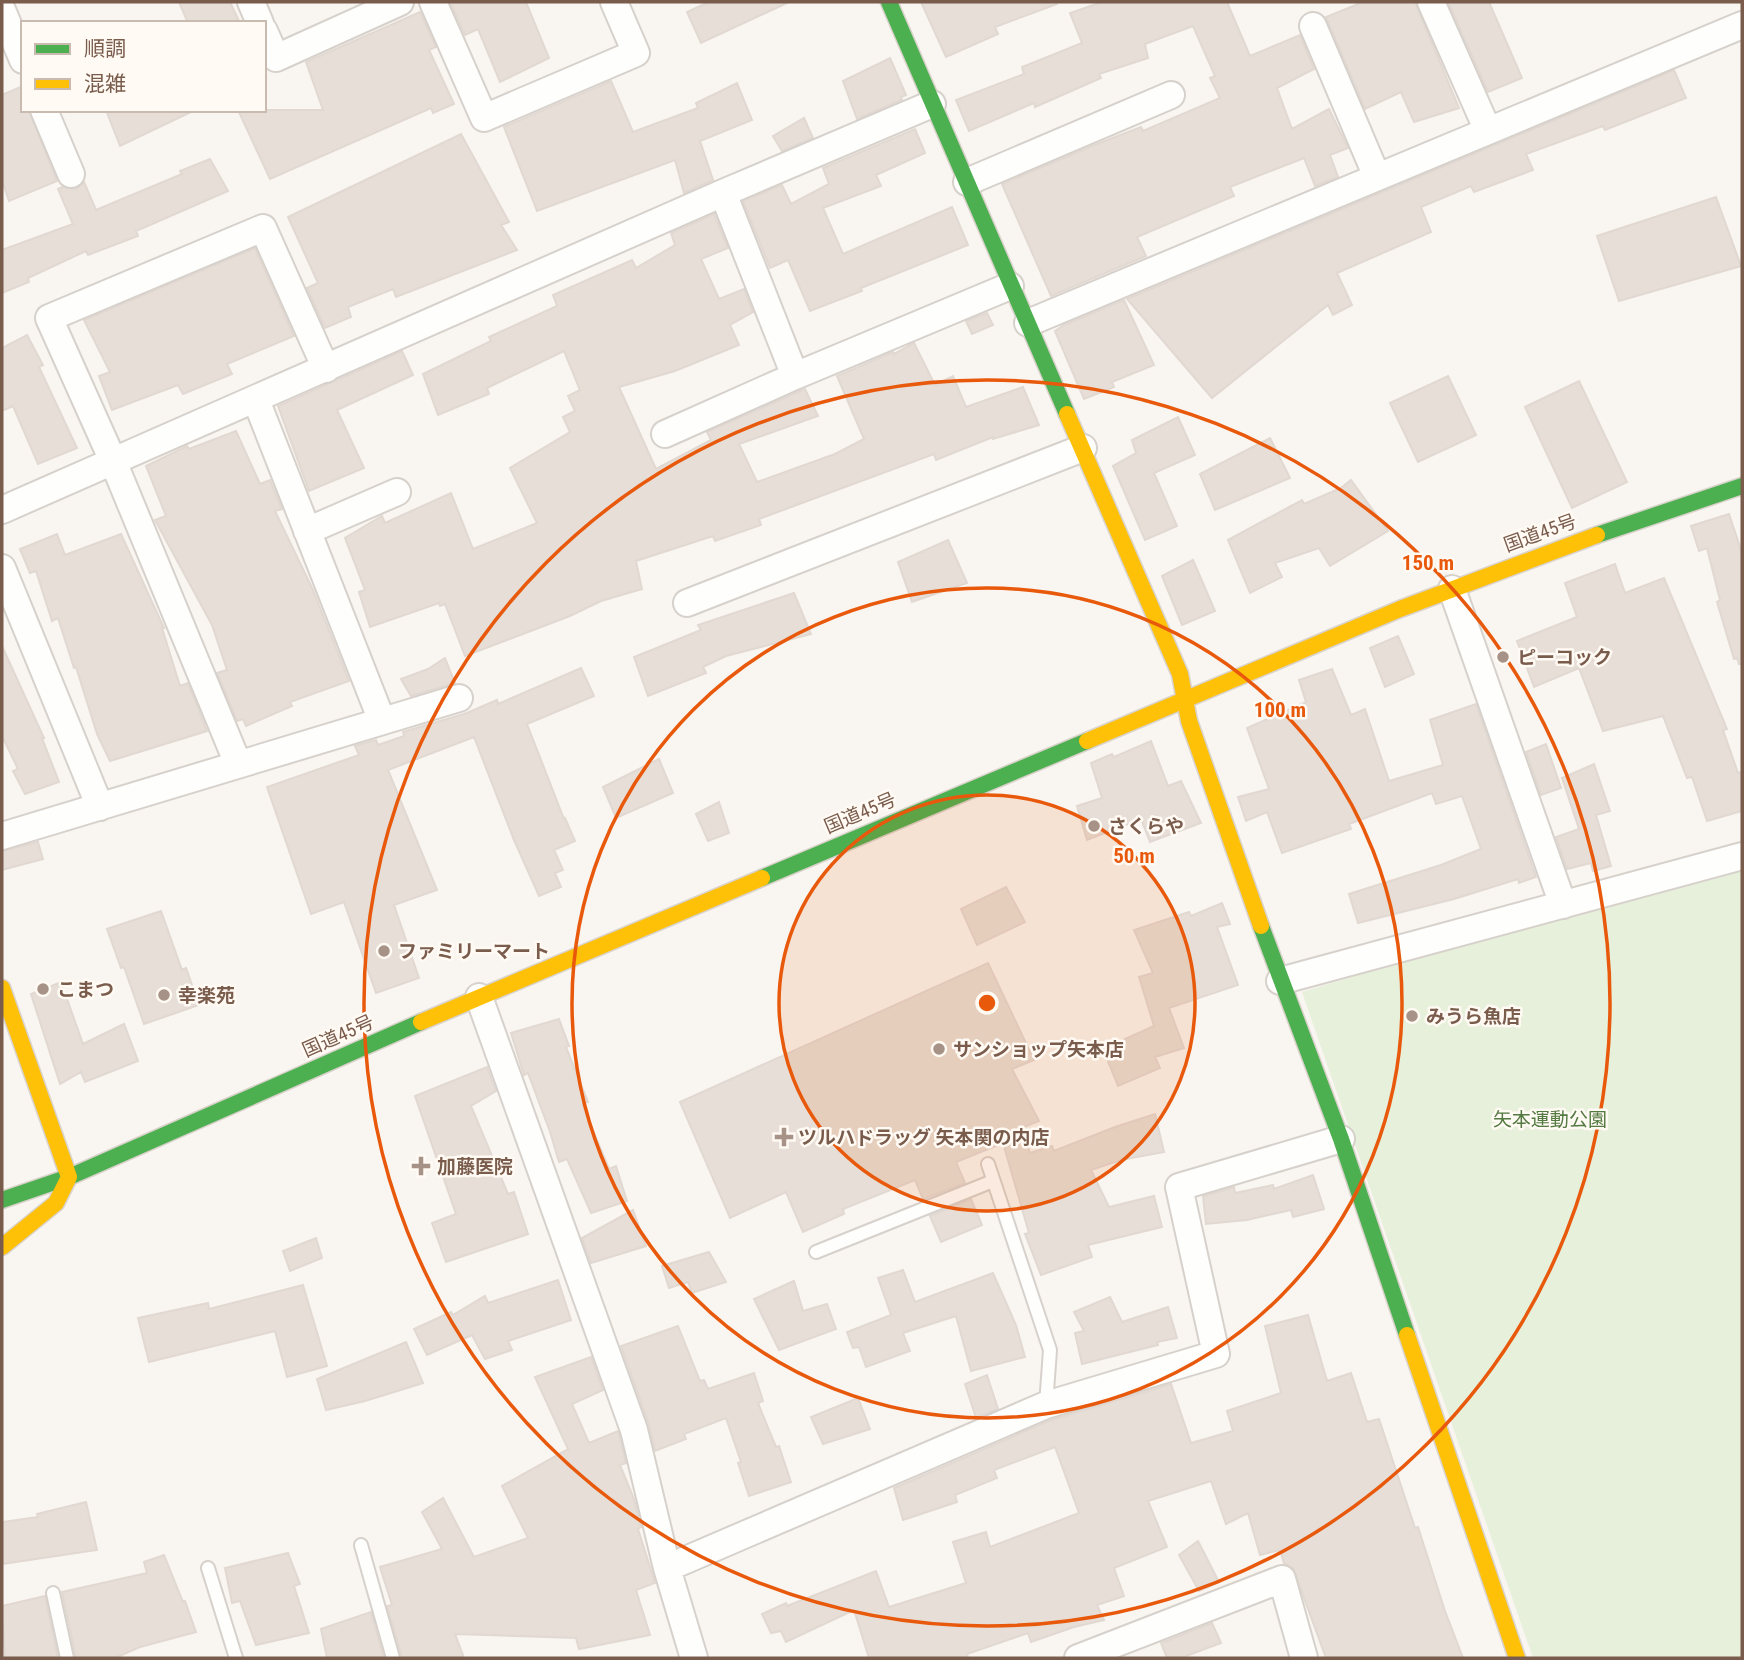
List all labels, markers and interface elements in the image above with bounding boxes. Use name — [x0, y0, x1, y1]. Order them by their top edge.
legend — [21, 21, 266, 112]
text: 順調 — [84, 37, 126, 61]
text: 混雑 — [84, 72, 126, 96]
street label: 国道45号 — [1500, 509, 1580, 557]
text: 150 m — [1402, 551, 1454, 575]
place label: ピーコック — [1517, 646, 1612, 669]
marker: ピーコック — [1495, 649, 1511, 665]
text: 100 m — [1254, 698, 1306, 722]
street label: 国道45号 — [821, 788, 899, 838]
place label: さくらや — [1108, 815, 1184, 838]
marker: さくらや — [1086, 818, 1102, 834]
text: 50 m — [1113, 844, 1155, 868]
place label: ファミリーマート — [398, 940, 550, 963]
marker: ファミリーマート — [376, 943, 392, 959]
place label: こまつ — [57, 978, 114, 1001]
marker: こまつ — [35, 981, 51, 997]
place label: 幸楽苑 — [178, 984, 235, 1007]
marker: 幸楽苑 — [156, 987, 172, 1003]
centre of rings — [975, 991, 999, 1015]
place label: みうら魚店 — [1426, 1005, 1521, 1028]
marker: みうら魚店 — [1404, 1008, 1420, 1024]
street label: 国道45号 — [299, 1010, 377, 1062]
place label: サンショップ矢本店 — [953, 1038, 1124, 1061]
marker: サンショップ矢本店 — [931, 1041, 947, 1057]
park label: 矢本運動公園 — [1493, 1108, 1607, 1131]
place label: ツルハドラッグ 矢本関の内店 — [798, 1126, 1049, 1149]
marker: ツルハドラッグ 矢本関の内店 — [776, 1129, 792, 1145]
place label: 加藤医院 — [437, 1155, 513, 1178]
marker: 加藤医院 — [411, 1156, 431, 1176]

